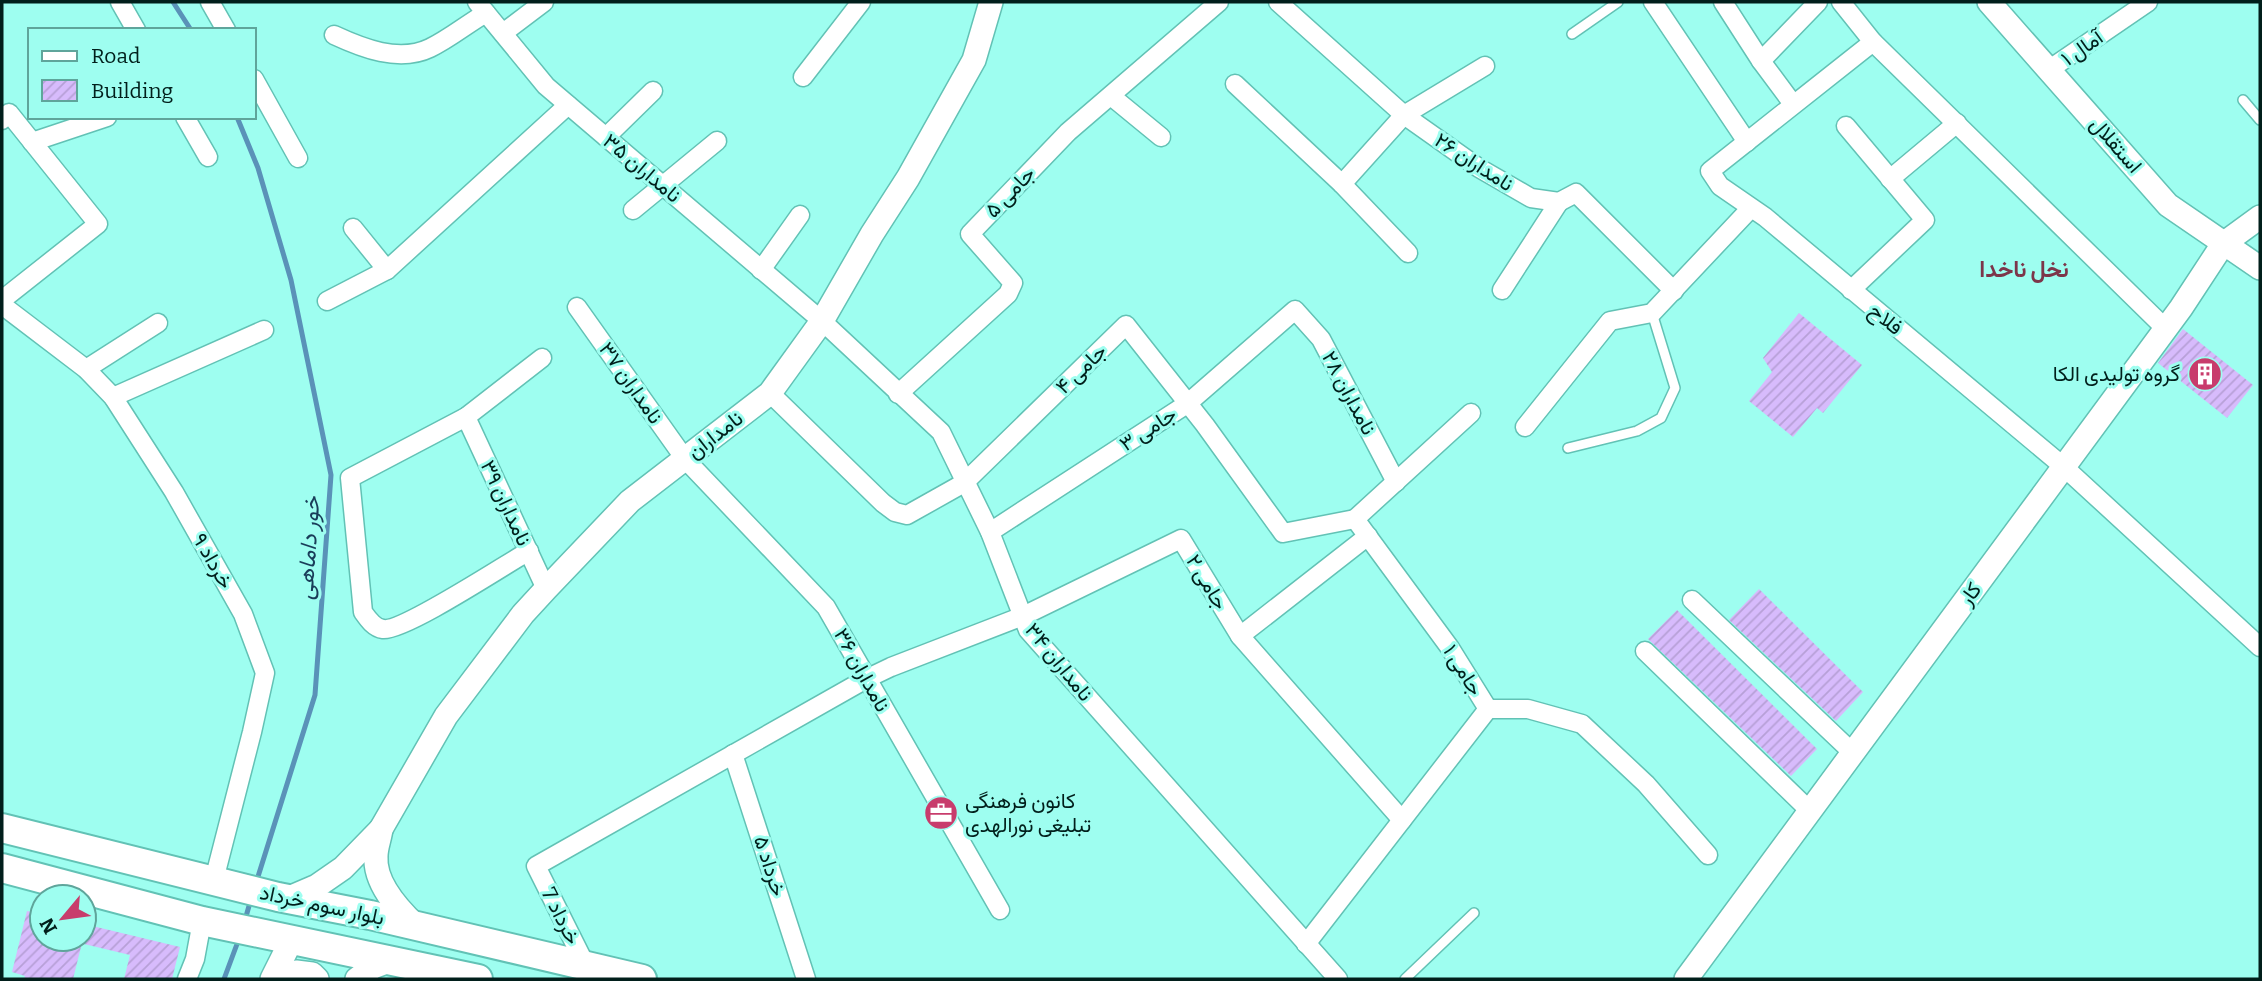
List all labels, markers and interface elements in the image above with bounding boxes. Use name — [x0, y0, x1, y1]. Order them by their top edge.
street label: آمال ۱ — [2056, 23, 2110, 72]
legend — [28, 28, 256, 119]
text: Road — [91, 43, 140, 69]
text: Building — [91, 78, 174, 104]
street label: استقلال — [2085, 112, 2147, 178]
street label: نامداران ۲۶ — [1430, 127, 1518, 197]
street label: نامداران ۳۵ — [598, 128, 686, 208]
street label: جامی ۵ — [979, 161, 1041, 223]
district label: نخل ناخدا — [1979, 255, 2069, 283]
street label: فلاح — [1863, 297, 1908, 341]
street label: نامداران ۳۷ — [593, 337, 669, 429]
street label: جامی ۴ — [1050, 338, 1112, 400]
street label: نامداران ۲۸ — [1316, 347, 1382, 439]
building icon: گروه تولیدی الکا — [2186, 355, 2224, 393]
place label: گروه تولیدی الکا — [2053, 361, 2180, 387]
street label: جامی ۳ — [1115, 401, 1181, 457]
street label: نامداران — [682, 405, 748, 465]
street label: نامداران ۳۹ — [475, 456, 537, 550]
water label: خور داماهی — [290, 495, 327, 601]
street label: خرداد ۹ — [187, 529, 239, 593]
street label: جامی ۲ — [1180, 550, 1234, 614]
street label: کار — [1952, 577, 1987, 611]
street label: نامداران ۳۴ — [1019, 617, 1099, 707]
street label: نامداران ۳۶ — [828, 624, 896, 716]
street label: جامی ۱ — [1437, 640, 1489, 700]
place label: کانون فرهنگی تبلیغی نورالهدی — [965, 788, 1091, 838]
office icon: کانون فرهنگی تبلیغی نورالهدی — [922, 794, 960, 832]
street label: خرداد ۵ — [748, 832, 792, 900]
street label: بلوار سوم خرداد — [257, 879, 387, 932]
north arrow — [28, 883, 98, 953]
street label: خرداد 7 — [536, 883, 586, 949]
text: N — [35, 914, 62, 938]

